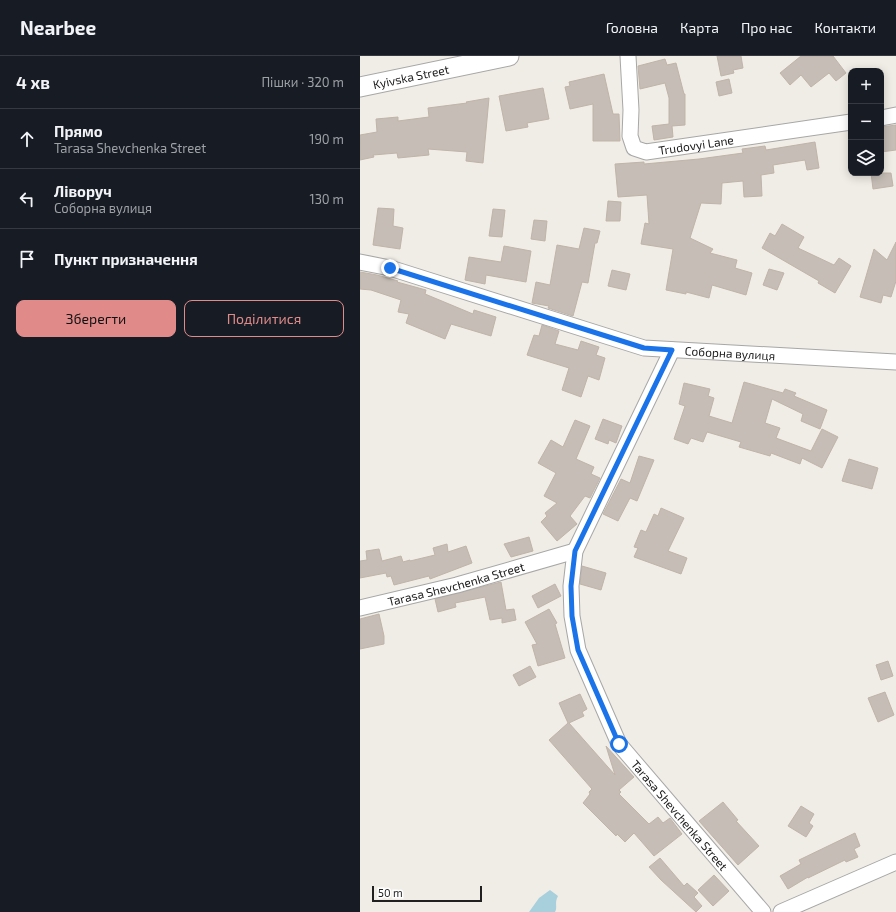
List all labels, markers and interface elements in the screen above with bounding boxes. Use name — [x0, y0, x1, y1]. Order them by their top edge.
text: Nearbee — [20, 16, 96, 39]
text: Головна — [606, 19, 658, 36]
text: Карта — [680, 19, 719, 36]
text: Про нас — [741, 19, 792, 36]
text: Контакти — [814, 19, 876, 36]
street label: Kyivska Street — [372, 62, 451, 91]
map controls — [848, 68, 884, 176]
button: + — [848, 68, 884, 104]
text: 4 хв — [16, 72, 50, 92]
text: Пішки · 320 m — [261, 74, 344, 90]
button: − — [848, 104, 884, 140]
text: Прямо — [54, 122, 103, 140]
icon: ahead — [16, 128, 38, 150]
text: 190 m — [309, 131, 344, 147]
street label: Trudovyi Lane — [658, 132, 735, 157]
text: Tarasa Shevchenka Street — [54, 140, 206, 156]
button: layers — [848, 140, 884, 176]
text: Ліворуч — [54, 182, 112, 200]
icon: left — [16, 188, 38, 210]
text: 130 m — [309, 191, 344, 207]
text: Соборна вулиця — [54, 200, 152, 216]
icon: arrive — [16, 248, 38, 270]
text: Пункт призначення — [54, 250, 198, 268]
route end — [381, 259, 399, 277]
button: Зберегти — [16, 300, 176, 337]
button: Поділитися — [184, 300, 344, 337]
street label: Соборна вулиця — [684, 343, 776, 362]
street label: Tarasa Shevchenka Street — [386, 559, 526, 608]
route start — [610, 735, 628, 753]
street label: Tarasa Shevchenka Street — [629, 757, 731, 873]
scale bar — [372, 884, 482, 903]
text: 50 m — [378, 886, 403, 899]

